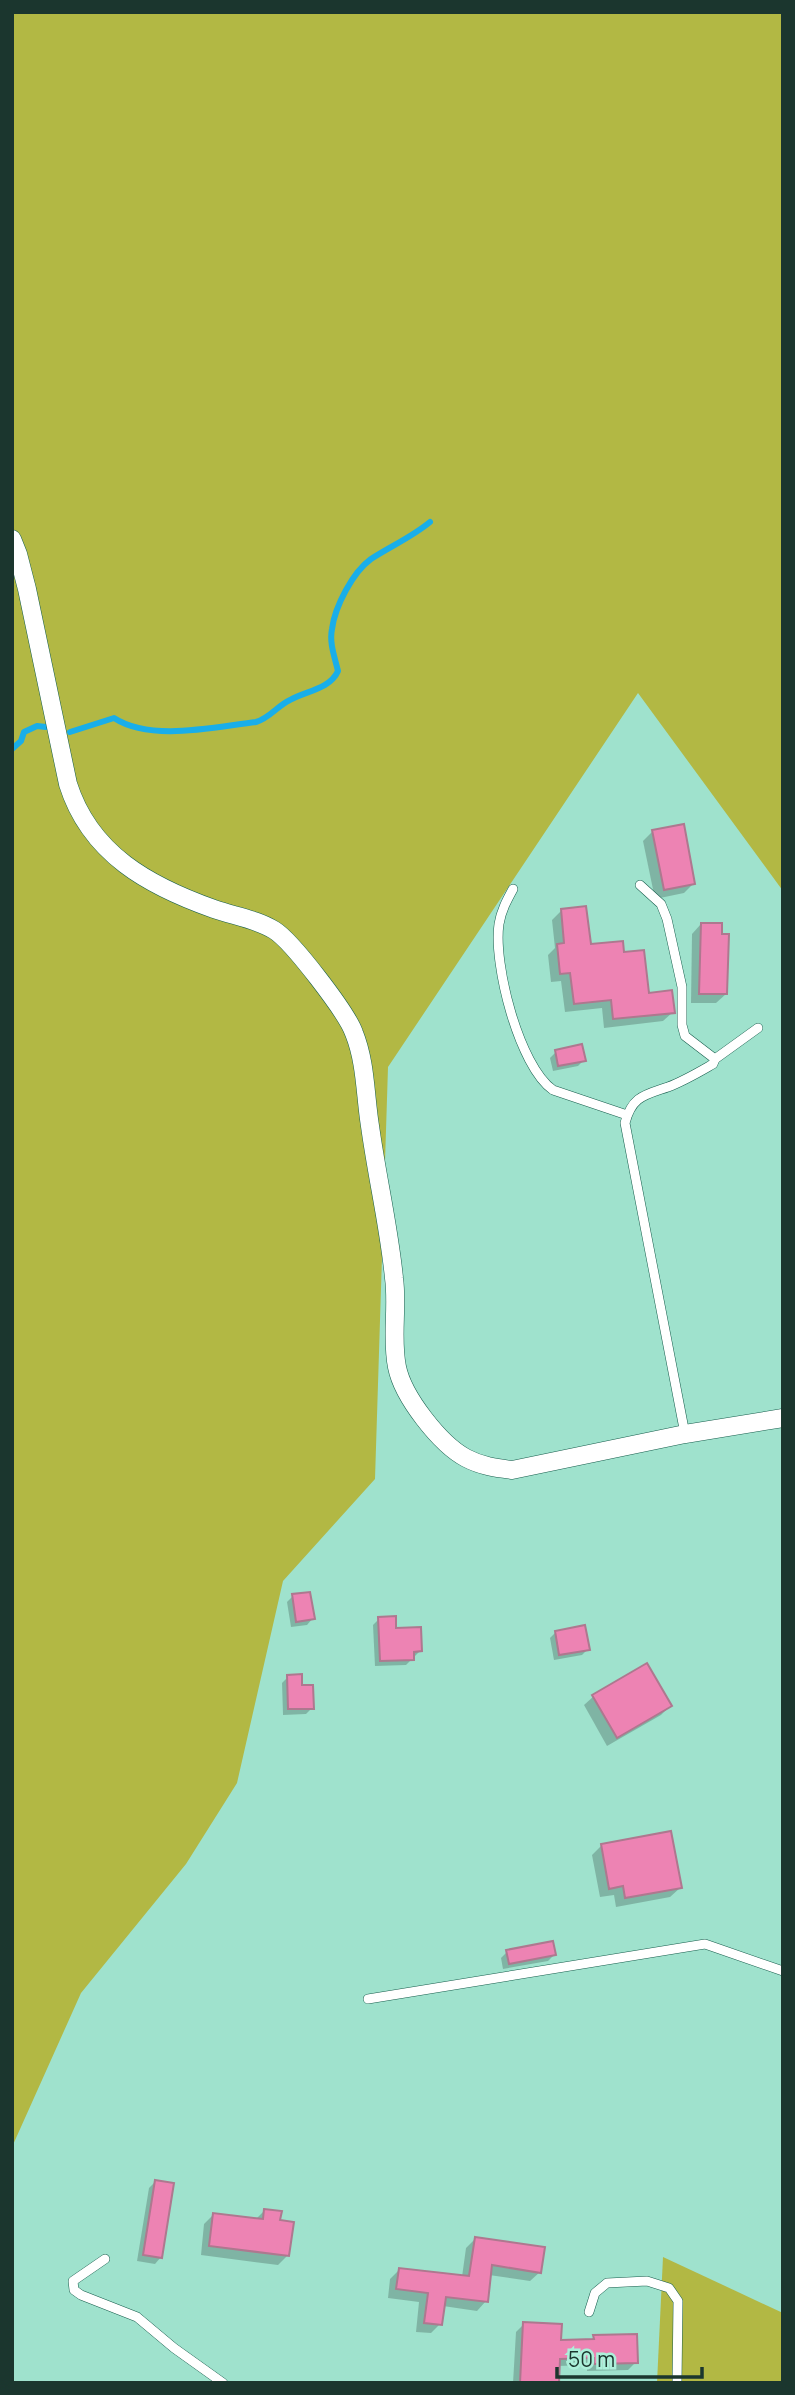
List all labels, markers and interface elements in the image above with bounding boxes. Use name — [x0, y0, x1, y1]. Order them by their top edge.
scale bar — [557, 2336, 702, 2380]
text: 50 m — [568, 2345, 615, 2373]

